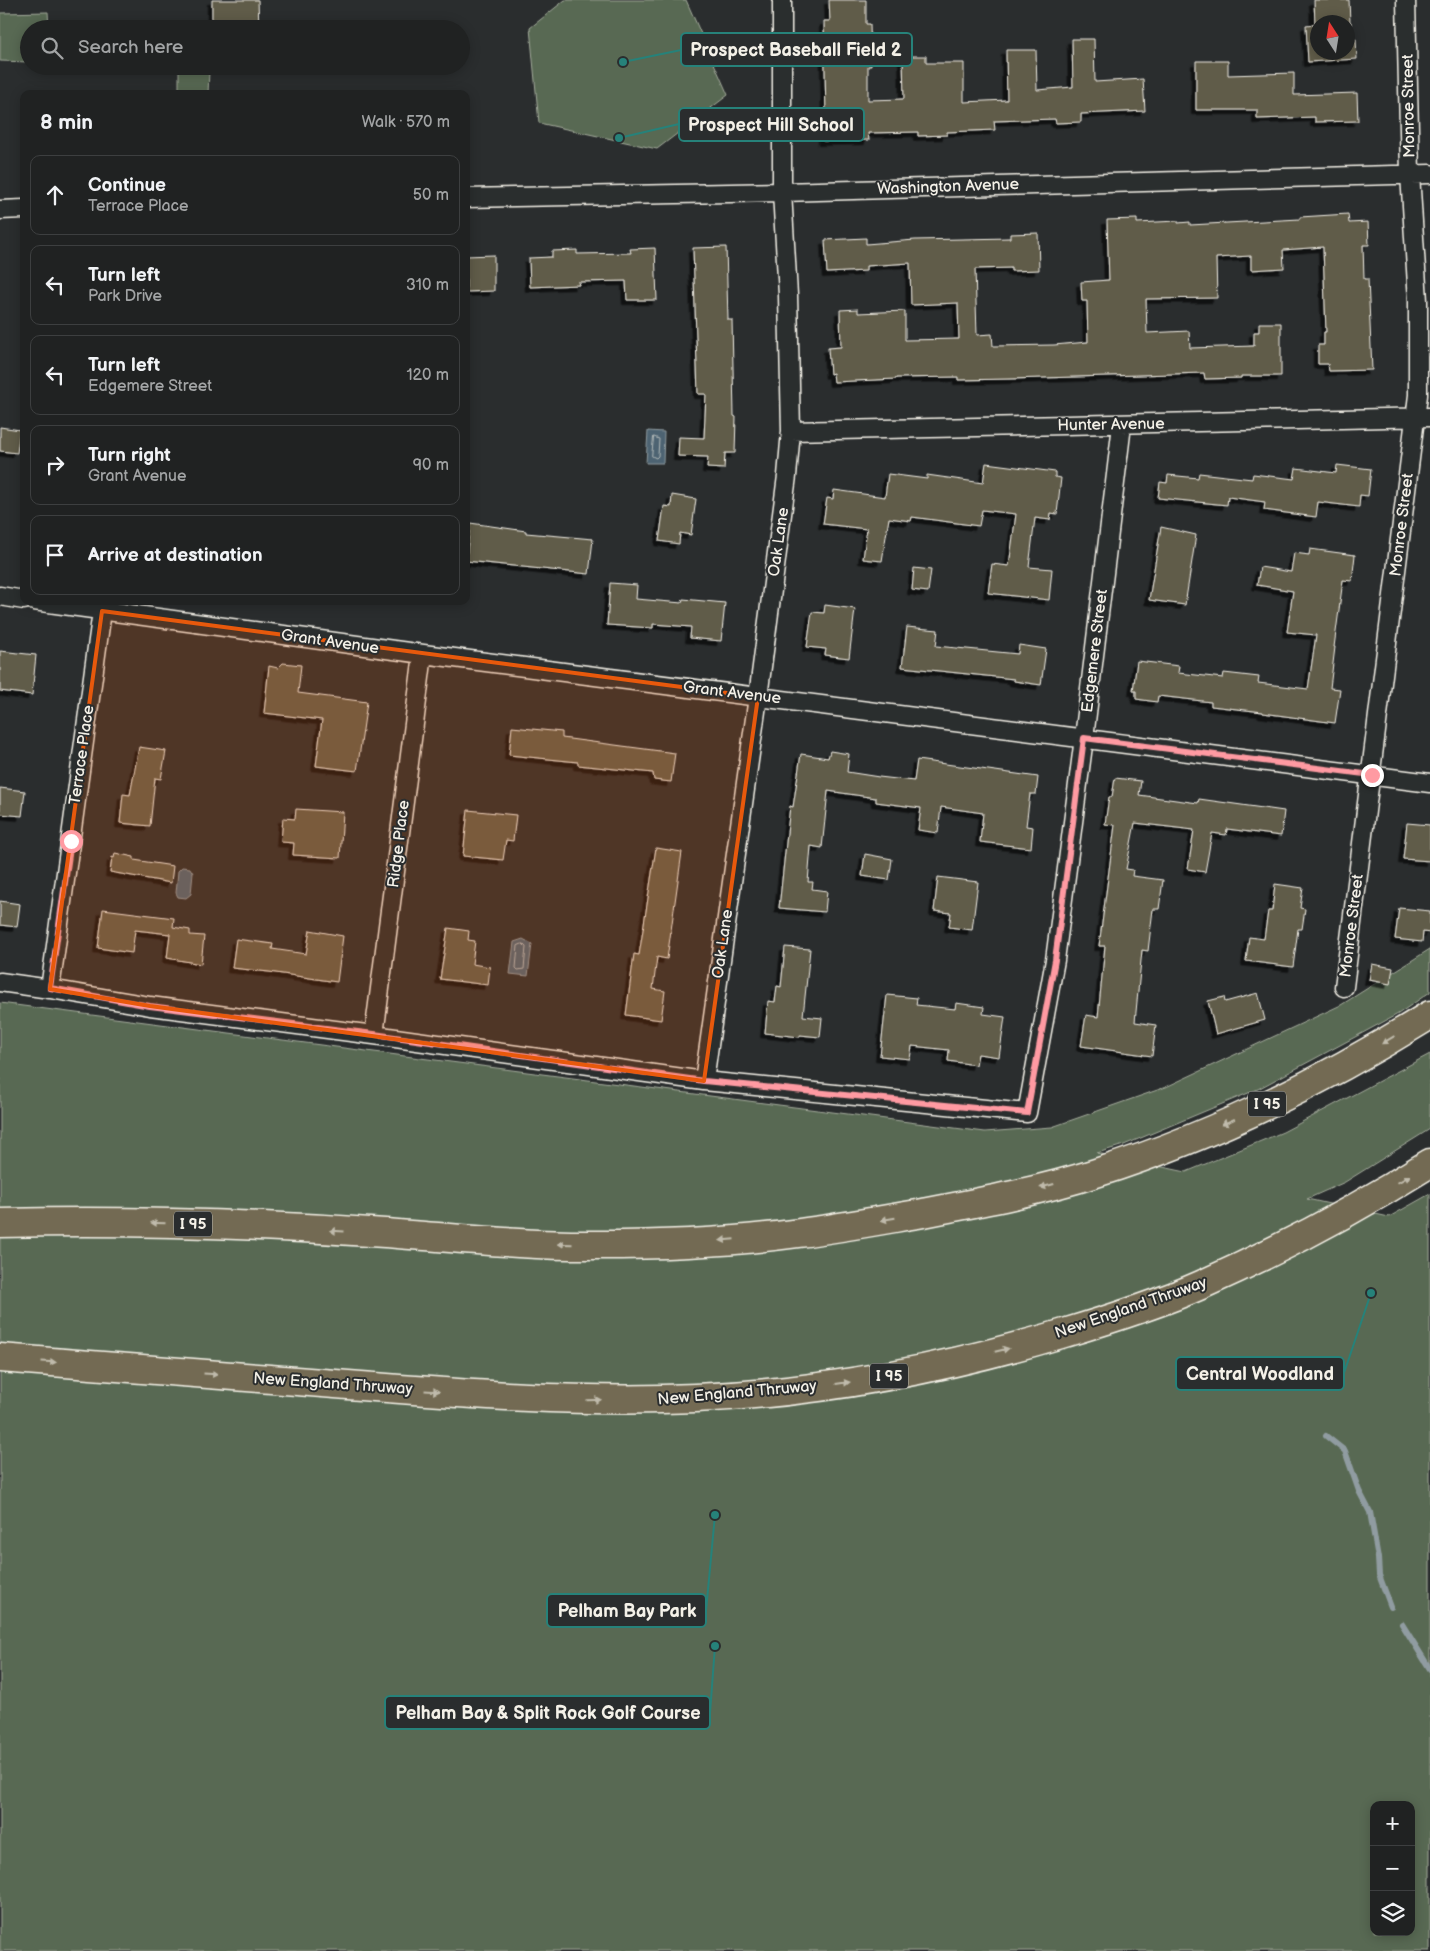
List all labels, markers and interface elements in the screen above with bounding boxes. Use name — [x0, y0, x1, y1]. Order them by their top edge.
north arrow — [1310, 15, 1355, 60]
search box — [20, 20, 470, 75]
callout: Prospect Baseball Field 2 — [681, 33, 912, 66]
icon: search — [38, 34, 66, 62]
text: Search here — [78, 36, 183, 59]
text: Prospect Baseball Field 2 — [690, 40, 902, 61]
street label: Monroe Street — [1399, 54, 1419, 158]
callout: Prospect Hill School — [679, 108, 864, 141]
text: 8 min — [40, 110, 93, 135]
text: Walk · 570 m — [361, 113, 450, 132]
text: Prospect Hill School — [688, 115, 854, 136]
text: Continue — [88, 174, 166, 197]
street label: Washington Avenue — [877, 175, 1020, 199]
icon: ahead — [41, 181, 69, 209]
text: 50 m — [413, 186, 449, 205]
text: Terrace Place — [88, 197, 189, 216]
text: Turn left — [88, 264, 160, 287]
icon: left — [41, 271, 69, 299]
text: 310 m — [406, 276, 449, 295]
text: Park Drive — [88, 287, 162, 306]
text: Turn left — [88, 354, 160, 377]
icon: left — [41, 361, 69, 389]
text: 120 m — [406, 366, 449, 385]
text: Edgemere Street — [88, 377, 212, 396]
street label: Hunter Avenue — [1057, 415, 1165, 435]
text: Turn right — [88, 444, 171, 467]
icon: right — [41, 451, 69, 479]
text: 90 m — [413, 456, 449, 475]
text: Grant Avenue — [88, 467, 186, 486]
street label: Monroe Street — [1386, 472, 1418, 578]
street label: Oak Lane — [765, 506, 793, 578]
icon: arrive — [41, 541, 69, 569]
text: Arrive at destination — [88, 544, 263, 567]
street label: Edgemere Street — [1078, 588, 1112, 714]
street label: Grant Avenue — [280, 626, 381, 658]
street label: Grant Avenue — [682, 678, 783, 708]
street label: Terrace Place — [66, 703, 98, 806]
route end — [1361, 764, 1384, 787]
street label: Ridge Place — [384, 799, 414, 889]
route start — [60, 830, 83, 853]
street label: Monroe Street — [1336, 873, 1368, 979]
street label: Oak Lane — [709, 908, 737, 980]
one-way arrow — [1382, 1036, 1395, 1045]
road number: I 95 — [1248, 1092, 1286, 1116]
one-way arrow — [1221, 1118, 1235, 1126]
one-way arrow — [1398, 1175, 1411, 1184]
one-way arrow — [1040, 1182, 1055, 1190]
road number: I 95 — [174, 1212, 212, 1236]
one-way arrow — [880, 1215, 896, 1223]
one-way arrow — [149, 1219, 165, 1227]
one-way arrow — [329, 1226, 345, 1234]
one-way arrow — [719, 1236, 735, 1244]
one-way arrow — [557, 1240, 573, 1248]
street label: New England Thruway — [1052, 1273, 1210, 1343]
one-way arrow — [995, 1346, 1010, 1354]
callout: Central Woodland — [1176, 1357, 1344, 1390]
one-way arrow — [41, 1358, 57, 1366]
road number: I 95 — [870, 1364, 908, 1388]
text: Central Woodland — [1186, 1364, 1334, 1385]
street label: New England Thruway — [253, 1369, 414, 1399]
one-way arrow — [203, 1371, 219, 1379]
street label: New England Thruway — [657, 1377, 818, 1409]
one-way arrow — [836, 1379, 852, 1387]
one-way arrow — [424, 1387, 440, 1395]
one-way arrow — [586, 1396, 602, 1404]
callout: Pelham Bay Park — [547, 1594, 706, 1627]
text: Pelham Bay Park — [558, 1601, 697, 1622]
callout: Pelham Bay & Split Rock Golf Course — [385, 1696, 710, 1729]
text: Pelham Bay & Split Rock Golf Course — [396, 1703, 701, 1724]
map controls — [1370, 1801, 1415, 1936]
button: + — [1370, 1801, 1415, 1846]
button: − — [1370, 1846, 1415, 1891]
button: layers — [1370, 1891, 1415, 1936]

